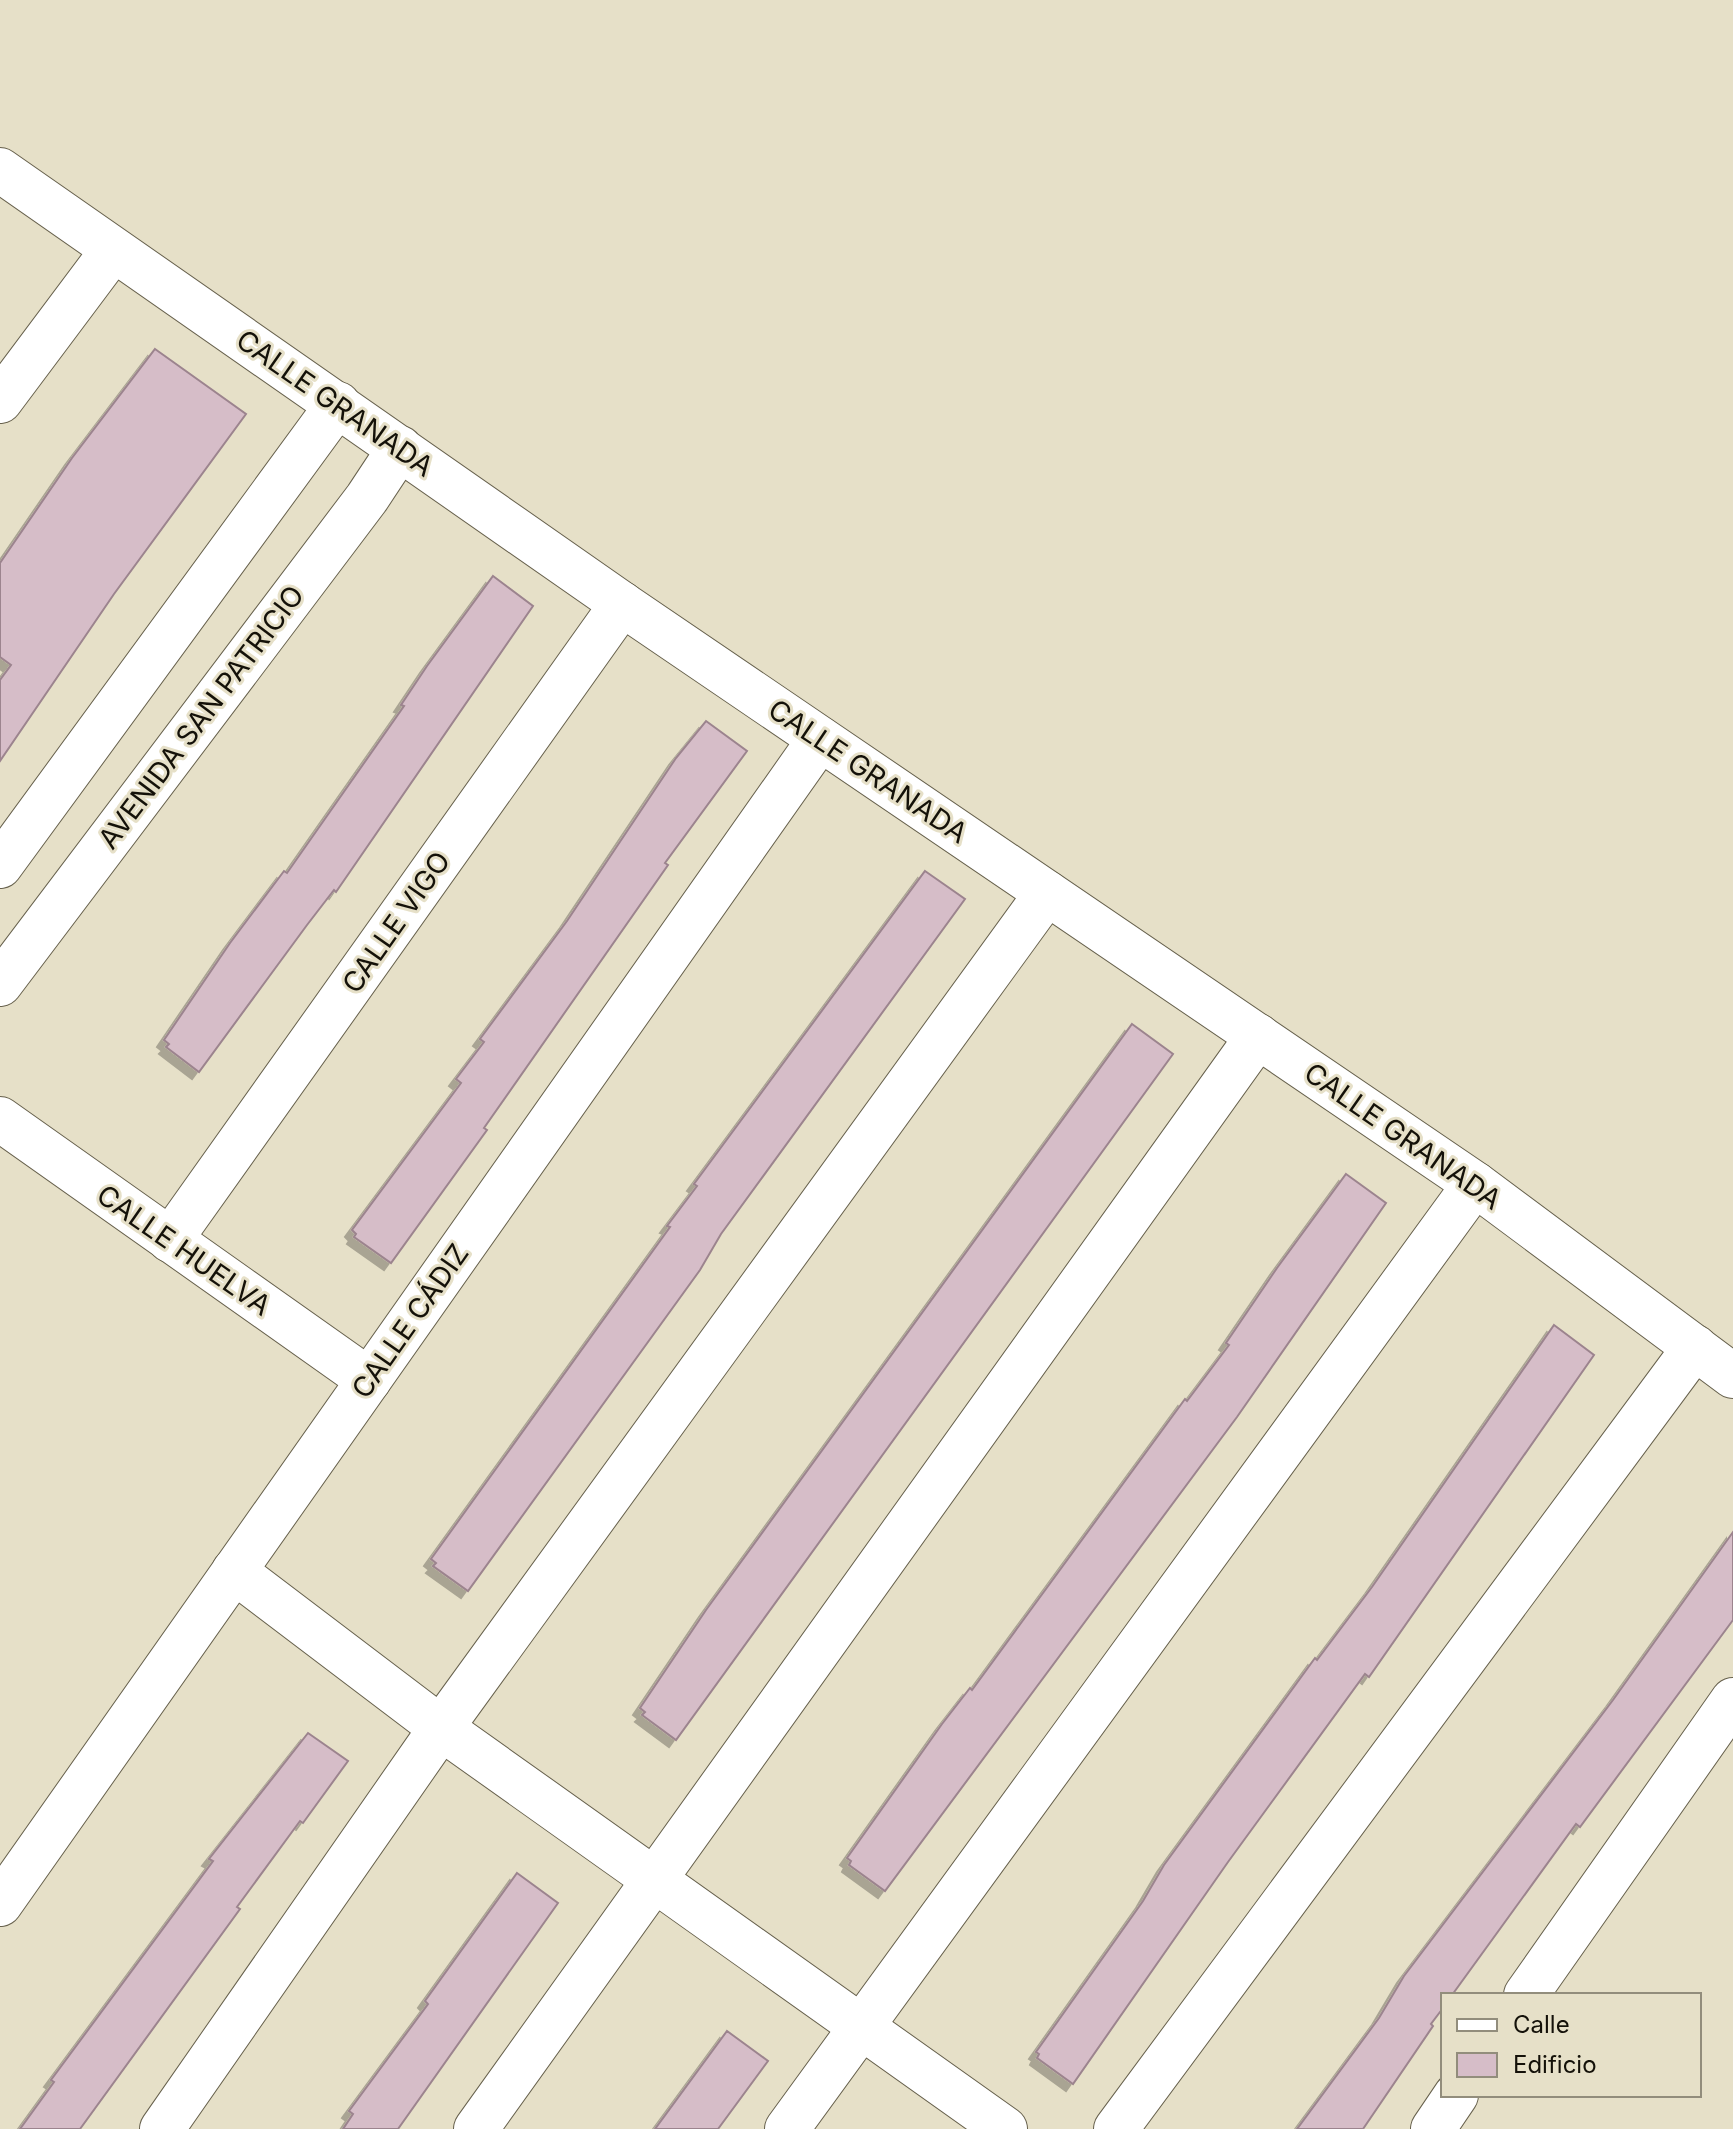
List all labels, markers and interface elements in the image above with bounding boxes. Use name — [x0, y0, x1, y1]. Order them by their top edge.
street label: CALLE GRANADA — [230, 322, 440, 484]
street label: AVENIDA SAN PATRICIO — [91, 579, 311, 855]
street label: CALLE GRANADA — [762, 692, 974, 850]
street label: CALLE VIGO — [335, 845, 457, 999]
street label: CALLE GRANADA — [1298, 1055, 1508, 1217]
street label: CALLE HUELVA — [90, 1177, 278, 1323]
street label: CALLE CÁDIZ — [344, 1237, 476, 1405]
legend — [1441, 1993, 1701, 2097]
text: Calle — [1513, 2010, 1570, 2039]
text: Edificio — [1513, 2050, 1597, 2079]

